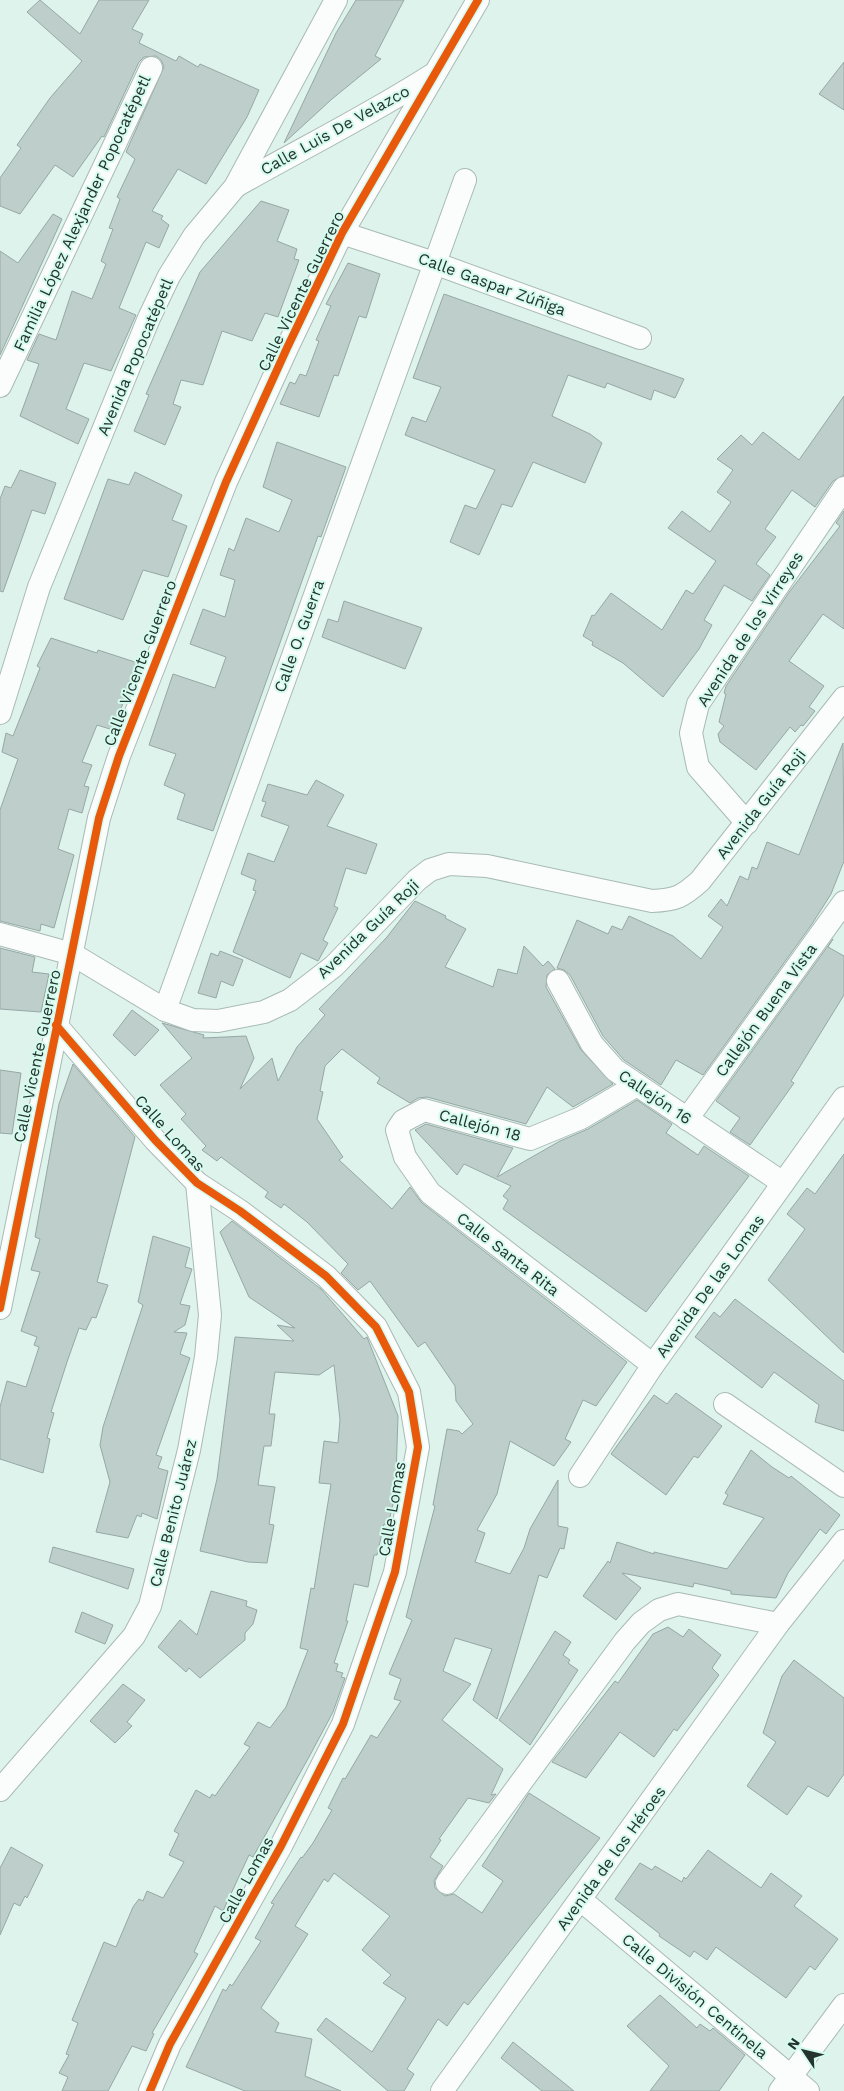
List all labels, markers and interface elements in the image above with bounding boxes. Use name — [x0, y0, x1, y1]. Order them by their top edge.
street label: Familia López Alexjander Popocatépetl — [9, 72, 155, 354]
street label: Calle Luis De Velazco — [257, 81, 413, 179]
street label: Calle Vicente Guerrero — [254, 207, 348, 375]
street label: Calle Gaspar Zúñiga — [416, 248, 568, 320]
street label: Avenida Popocatépetl — [93, 275, 177, 439]
street label: Avenida de los Virreyes — [693, 548, 807, 710]
street label: Calle Vicente Guerrero — [99, 577, 181, 749]
street label: Calle O. Guerra — [270, 577, 328, 695]
street label: Avenida Guía Roji — [712, 745, 810, 863]
street label: Avenida Guía Roji — [313, 876, 423, 982]
street label: Callejón Buena Vista — [711, 940, 821, 1080]
street label: Calle Vicente Guerrero — [9, 968, 65, 1144]
street label: Callejón 16 — [615, 1066, 695, 1128]
street label: Calle Lomas — [131, 1091, 209, 1175]
street label: Callejón 18 — [437, 1105, 523, 1145]
street label: Calle Santa Rita — [453, 1208, 563, 1300]
street label: Avenida De las Lomas — [652, 1211, 768, 1361]
street label: Calle Benito Juárez — [145, 1437, 201, 1589]
street label: Calle Lomas — [374, 1460, 410, 1558]
street label: Avenida de los Héroes — [552, 1782, 670, 1934]
street label: Calle Lomas — [214, 1833, 278, 1927]
street label: Calle División Centinela — [618, 1929, 772, 2063]
north arrow — [779, 2026, 829, 2076]
text: N — [784, 2035, 803, 2052]

